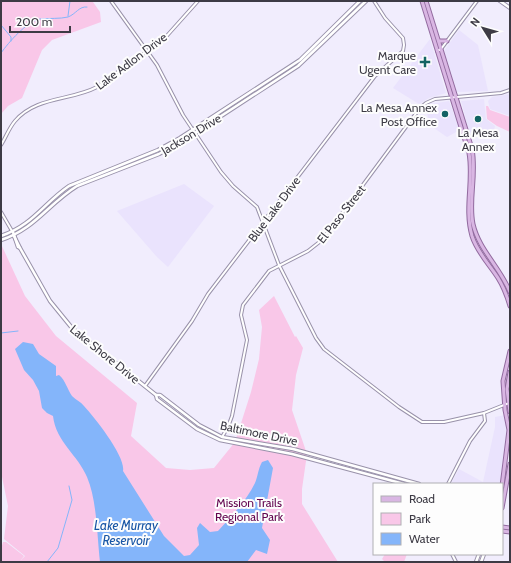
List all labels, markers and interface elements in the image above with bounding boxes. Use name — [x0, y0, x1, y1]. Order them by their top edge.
scale bar — [10, 8, 70, 34]
north arrow — [463, 8, 503, 48]
text: 200 m — [16, 14, 52, 29]
text: N — [467, 15, 483, 29]
street label: Lake Adlon Drive — [92, 29, 170, 93]
place label: Marque Ugent Care — [359, 48, 416, 77]
marker: Marque Ugent Care — [419, 56, 431, 68]
place label: La Mesa Annex Post Office — [361, 100, 437, 129]
marker: La Mesa Annex Post Office — [440, 109, 450, 119]
street label: Jackson Drive — [157, 110, 224, 158]
marker: La Mesa Annex — [473, 114, 483, 124]
place label: La Mesa Annex — [458, 125, 499, 154]
street label: Blue Lake Drive — [245, 173, 303, 245]
street label: El Paso Street — [314, 182, 368, 246]
street label: Lake Shore Drive — [67, 321, 143, 387]
street label: Baltimore Drive — [219, 417, 299, 449]
legend — [373, 483, 503, 555]
text: Road — [409, 491, 435, 506]
park label: Mission Trails Regional Park — [215, 495, 284, 524]
text: Park — [409, 511, 431, 526]
water label: Lake Murray Reservoir — [94, 517, 159, 548]
text: Water — [409, 531, 440, 546]

